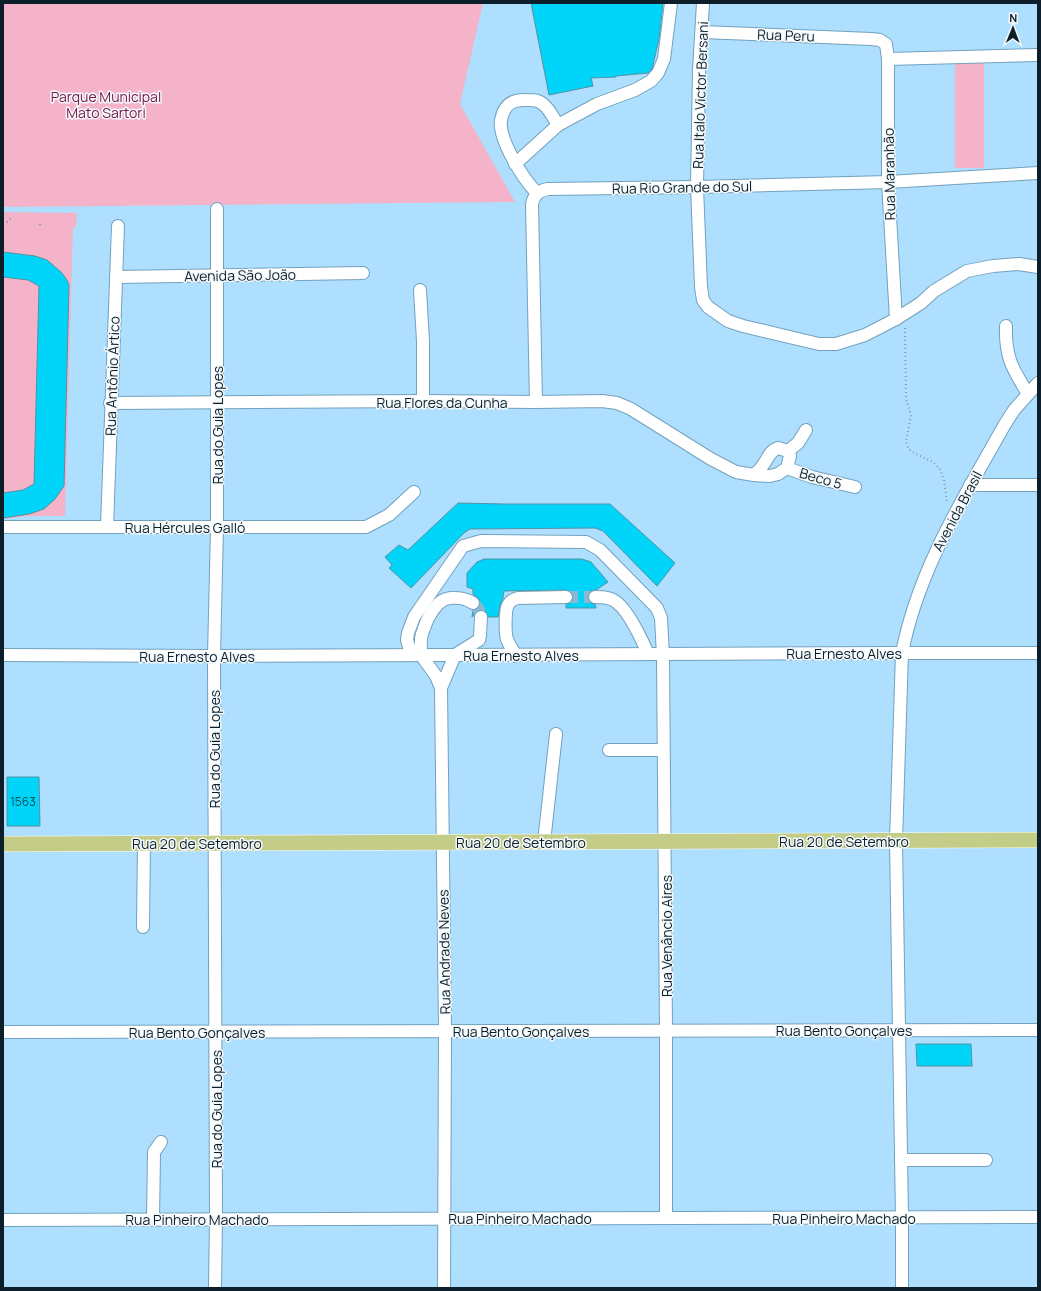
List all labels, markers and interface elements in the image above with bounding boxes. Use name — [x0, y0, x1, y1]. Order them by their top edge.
north arrow — [993, 8, 1033, 48]
text: N — [1009, 10, 1017, 25]
street label: Rua Italo Victor Bersani — [688, 21, 712, 169]
street label: Rua Peru — [757, 24, 815, 46]
park label: Parque Municipal Mato Sartori — [51, 87, 161, 122]
street label: Rua Maranhão — [879, 128, 899, 220]
street label: Rua Rio Grande do Sul — [612, 176, 752, 198]
street label: Avenida São João — [184, 265, 296, 285]
street label: Rua Antônio Ártico — [100, 316, 124, 436]
street label: Rua do Guia Lopes — [208, 366, 227, 484]
street label: Rua Flores da Cunha — [376, 393, 508, 412]
street label: Beco 5 — [797, 463, 845, 493]
street label: Avenida Brasil — [928, 467, 986, 555]
street label: Rua Hércules Galló — [125, 518, 245, 537]
street label: Rua Ernesto Alves — [786, 644, 902, 663]
street label: Rua Ernesto Alves — [463, 646, 579, 665]
street label: Rua Ernesto Alves — [139, 647, 255, 666]
street label: Rua do Guia Lopes — [205, 690, 224, 808]
house number: 1563 — [10, 793, 36, 810]
street label: Rua 20 de Setembro — [779, 832, 909, 851]
street label: Rua 20 de Setembro — [456, 833, 586, 852]
street label: Rua 20 de Setembro — [132, 834, 262, 853]
street label: Rua Venâncio Aires — [657, 875, 676, 997]
street label: Rua Andrade Neves — [433, 889, 455, 1015]
street label: Rua Bento Gonçalves — [776, 1021, 912, 1040]
street label: Rua Bento Gonçalves — [453, 1022, 589, 1041]
street label: Rua Bento Gonçalves — [129, 1023, 265, 1042]
street label: Rua do Guia Lopes — [207, 1050, 226, 1168]
street label: Rua Pinheiro Machado — [448, 1209, 592, 1228]
street label: Rua Pinheiro Machado — [772, 1209, 916, 1228]
street label: Rua Pinheiro Machado — [125, 1210, 269, 1229]

